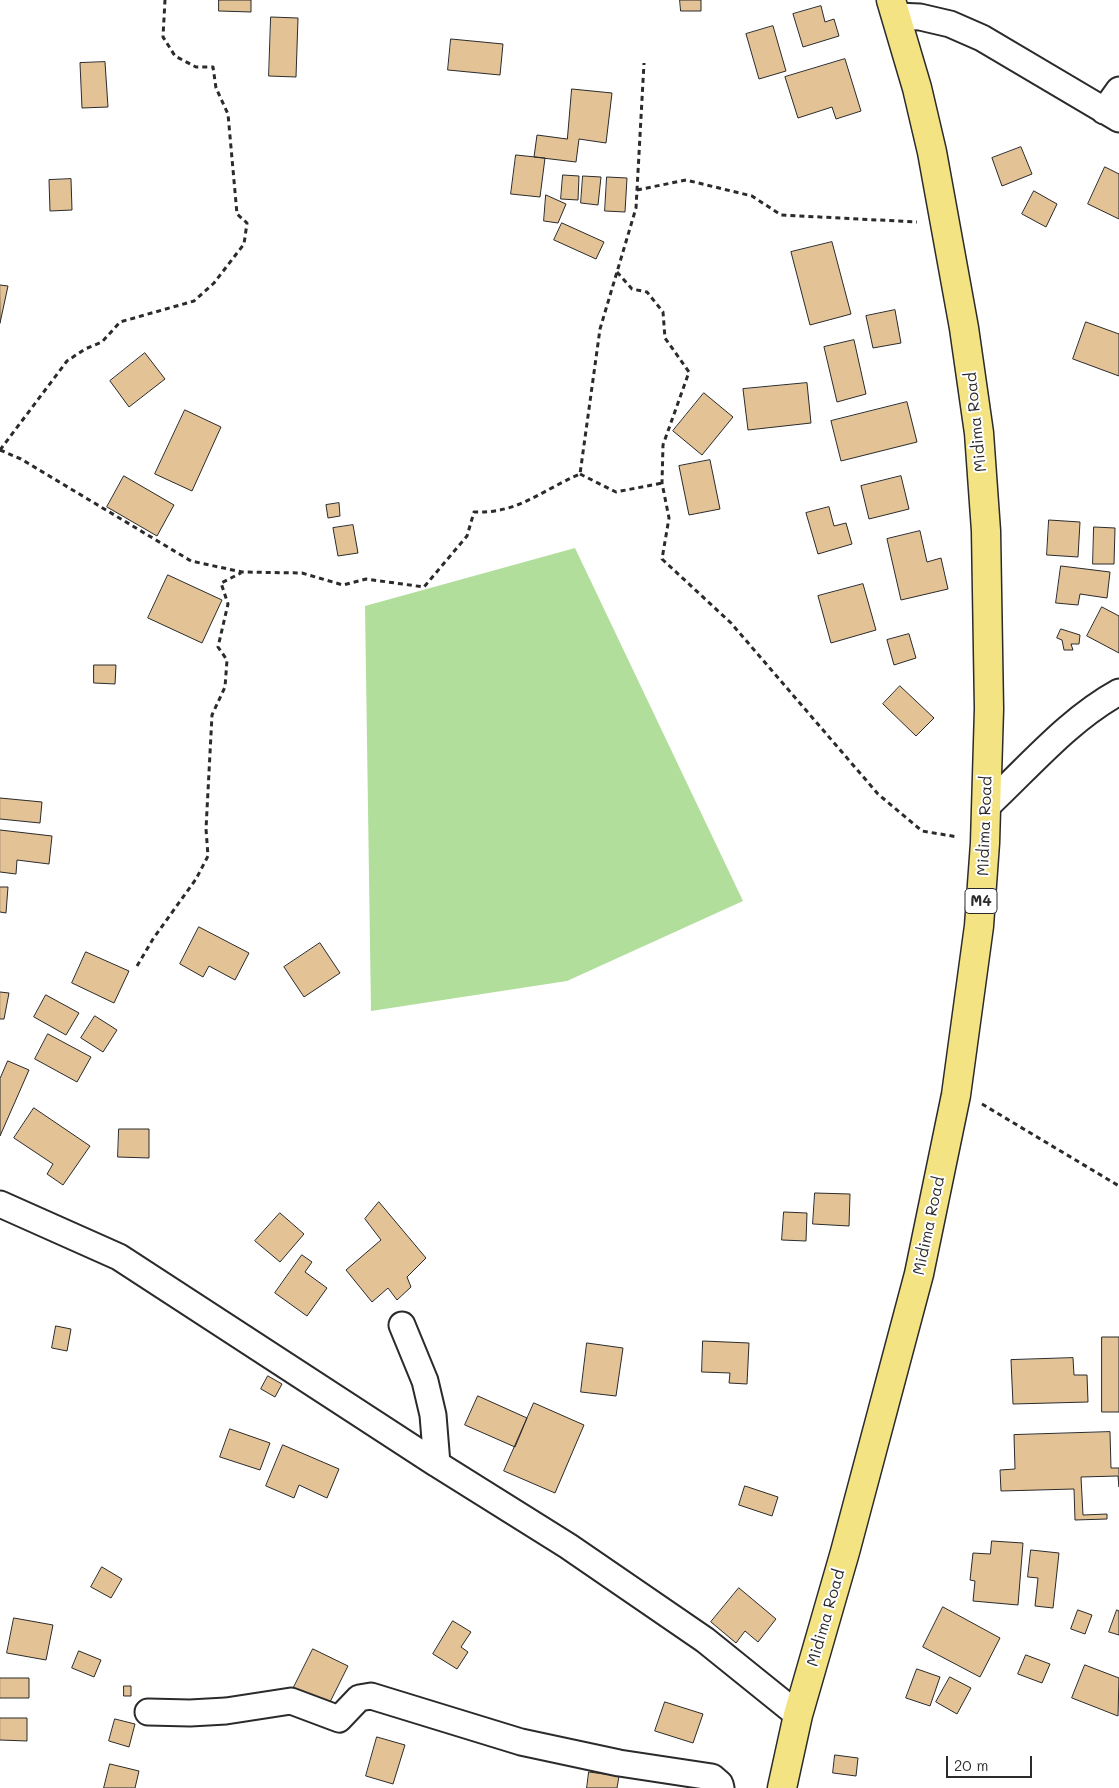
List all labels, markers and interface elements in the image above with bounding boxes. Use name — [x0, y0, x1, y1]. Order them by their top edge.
street label: Midima Road — [961, 371, 991, 473]
street label: Midima Road — [974, 776, 996, 876]
road number: M4 — [965, 888, 997, 914]
street label: Midima Road — [909, 1175, 949, 1277]
street label: Midima Road — [803, 1567, 849, 1669]
scale bar — [949, 1746, 1035, 1778]
text: 20 m — [954, 1755, 988, 1775]

